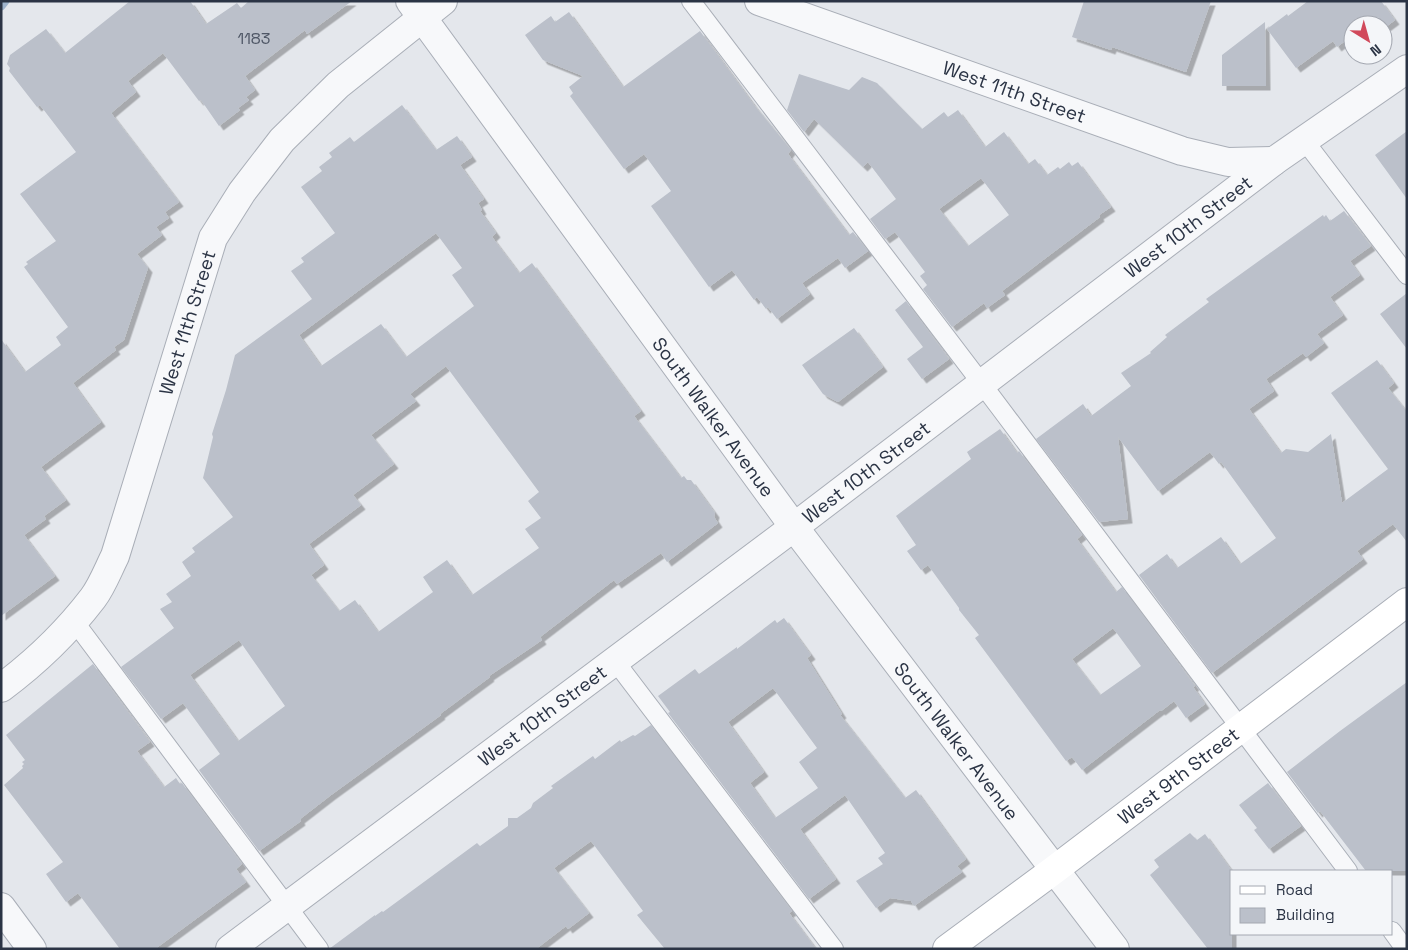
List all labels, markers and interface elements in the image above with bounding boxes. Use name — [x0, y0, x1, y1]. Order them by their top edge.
north arrow — [1343, 15, 1393, 65]
house number: 1183 — [237, 28, 271, 49]
text: N — [1367, 40, 1385, 60]
street label: West 11th Street — [939, 55, 1089, 129]
street label: West 10th Street — [1119, 170, 1257, 284]
street label: West 11th Street — [153, 247, 222, 398]
street label: South Walker Avenue — [647, 332, 780, 502]
street label: West 10th Street — [797, 416, 935, 529]
street label: South Walker Avenue — [888, 657, 1024, 825]
street label: West 10th Street — [473, 659, 612, 772]
street label: West 9th Street — [1113, 722, 1244, 830]
legend — [1230, 870, 1393, 935]
text: Road — [1276, 880, 1313, 899]
text: Building — [1276, 905, 1335, 924]

